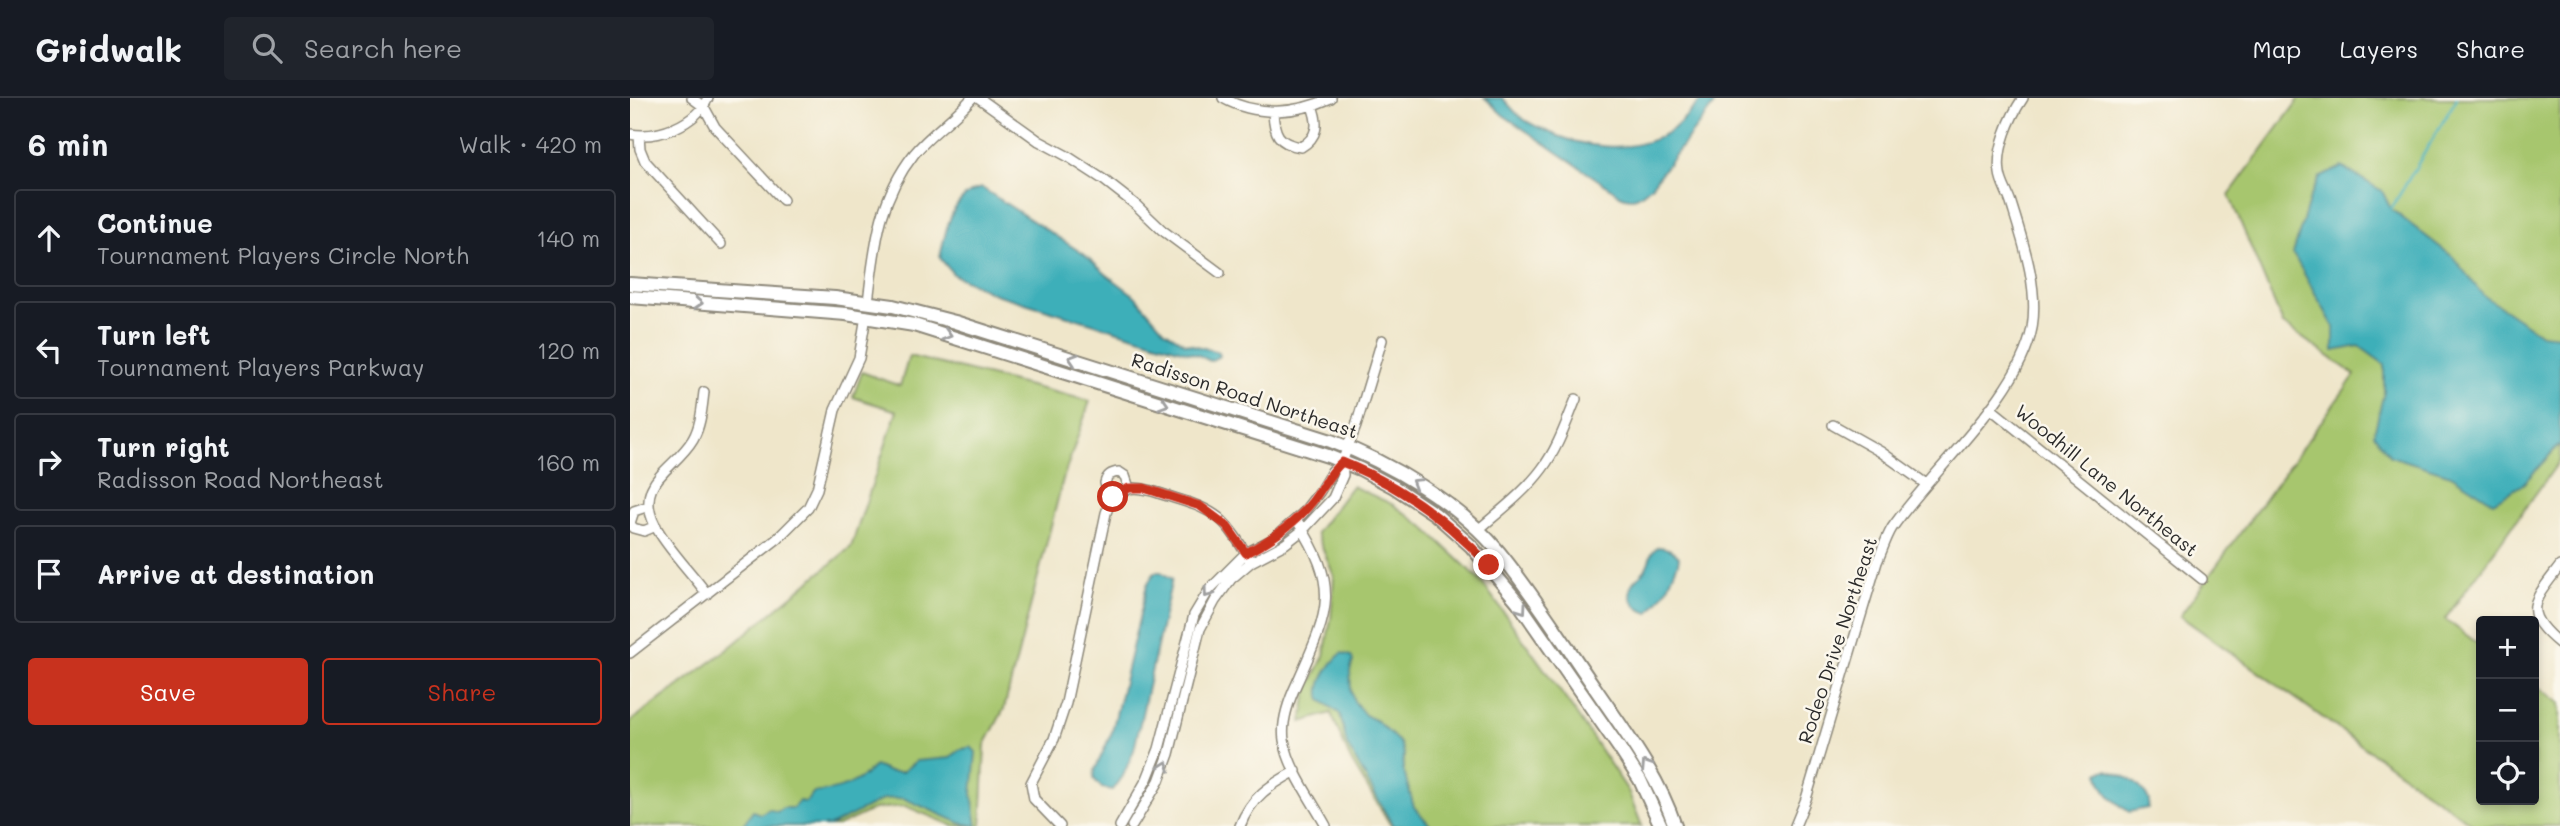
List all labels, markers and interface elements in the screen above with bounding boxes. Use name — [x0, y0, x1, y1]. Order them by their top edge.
search box — [224, 17, 714, 80]
text: Gridwalk — [35, 27, 182, 70]
icon: search — [248, 29, 286, 67]
text: Search here — [304, 31, 462, 65]
text: Map — [2253, 33, 2301, 64]
text: Layers — [2339, 33, 2418, 64]
text: Share — [2456, 33, 2525, 64]
text: 6 min — [28, 124, 108, 164]
text: Walk · 420 m — [459, 129, 602, 159]
text: Continue — [97, 206, 213, 240]
icon: ahead — [30, 219, 68, 257]
text: 140 m — [536, 223, 600, 253]
text: Tournament Players Circle North — [97, 240, 469, 270]
one-way arrow — [693, 295, 704, 310]
text: Turn left — [97, 318, 210, 352]
one-way arrow — [941, 326, 953, 341]
icon: left — [30, 331, 68, 369]
text: 120 m — [537, 335, 600, 365]
street label: Radisson Road Northeast — [1129, 347, 1361, 443]
text: Tournament Players Parkway — [97, 352, 424, 382]
one-way arrow — [1067, 353, 1079, 368]
one-way arrow — [1157, 396, 1170, 410]
street label: Woodhill Lane Northeast — [2010, 398, 2204, 562]
text: Turn right — [97, 430, 230, 464]
icon: right — [30, 443, 68, 481]
text: 160 m — [536, 447, 600, 477]
text: Radisson Road Northeast — [97, 464, 384, 494]
one-way arrow — [1411, 478, 1424, 491]
route start — [1097, 481, 1128, 512]
street label: Rodeo Drive Northeast — [1792, 533, 1882, 747]
route end — [1473, 549, 1504, 580]
icon: arrive — [30, 555, 68, 593]
text: Arrive at destination — [97, 557, 374, 591]
one-way arrow — [1204, 585, 1216, 598]
one-way arrow — [1514, 601, 1526, 614]
map controls — [2476, 616, 2539, 805]
button: + — [2476, 616, 2539, 679]
button: Save — [28, 658, 308, 725]
button: Share — [322, 658, 602, 725]
button: − — [2476, 679, 2539, 742]
button: locate — [2476, 742, 2539, 805]
one-way arrow — [1641, 759, 1654, 772]
one-way arrow — [1156, 761, 1170, 773]

